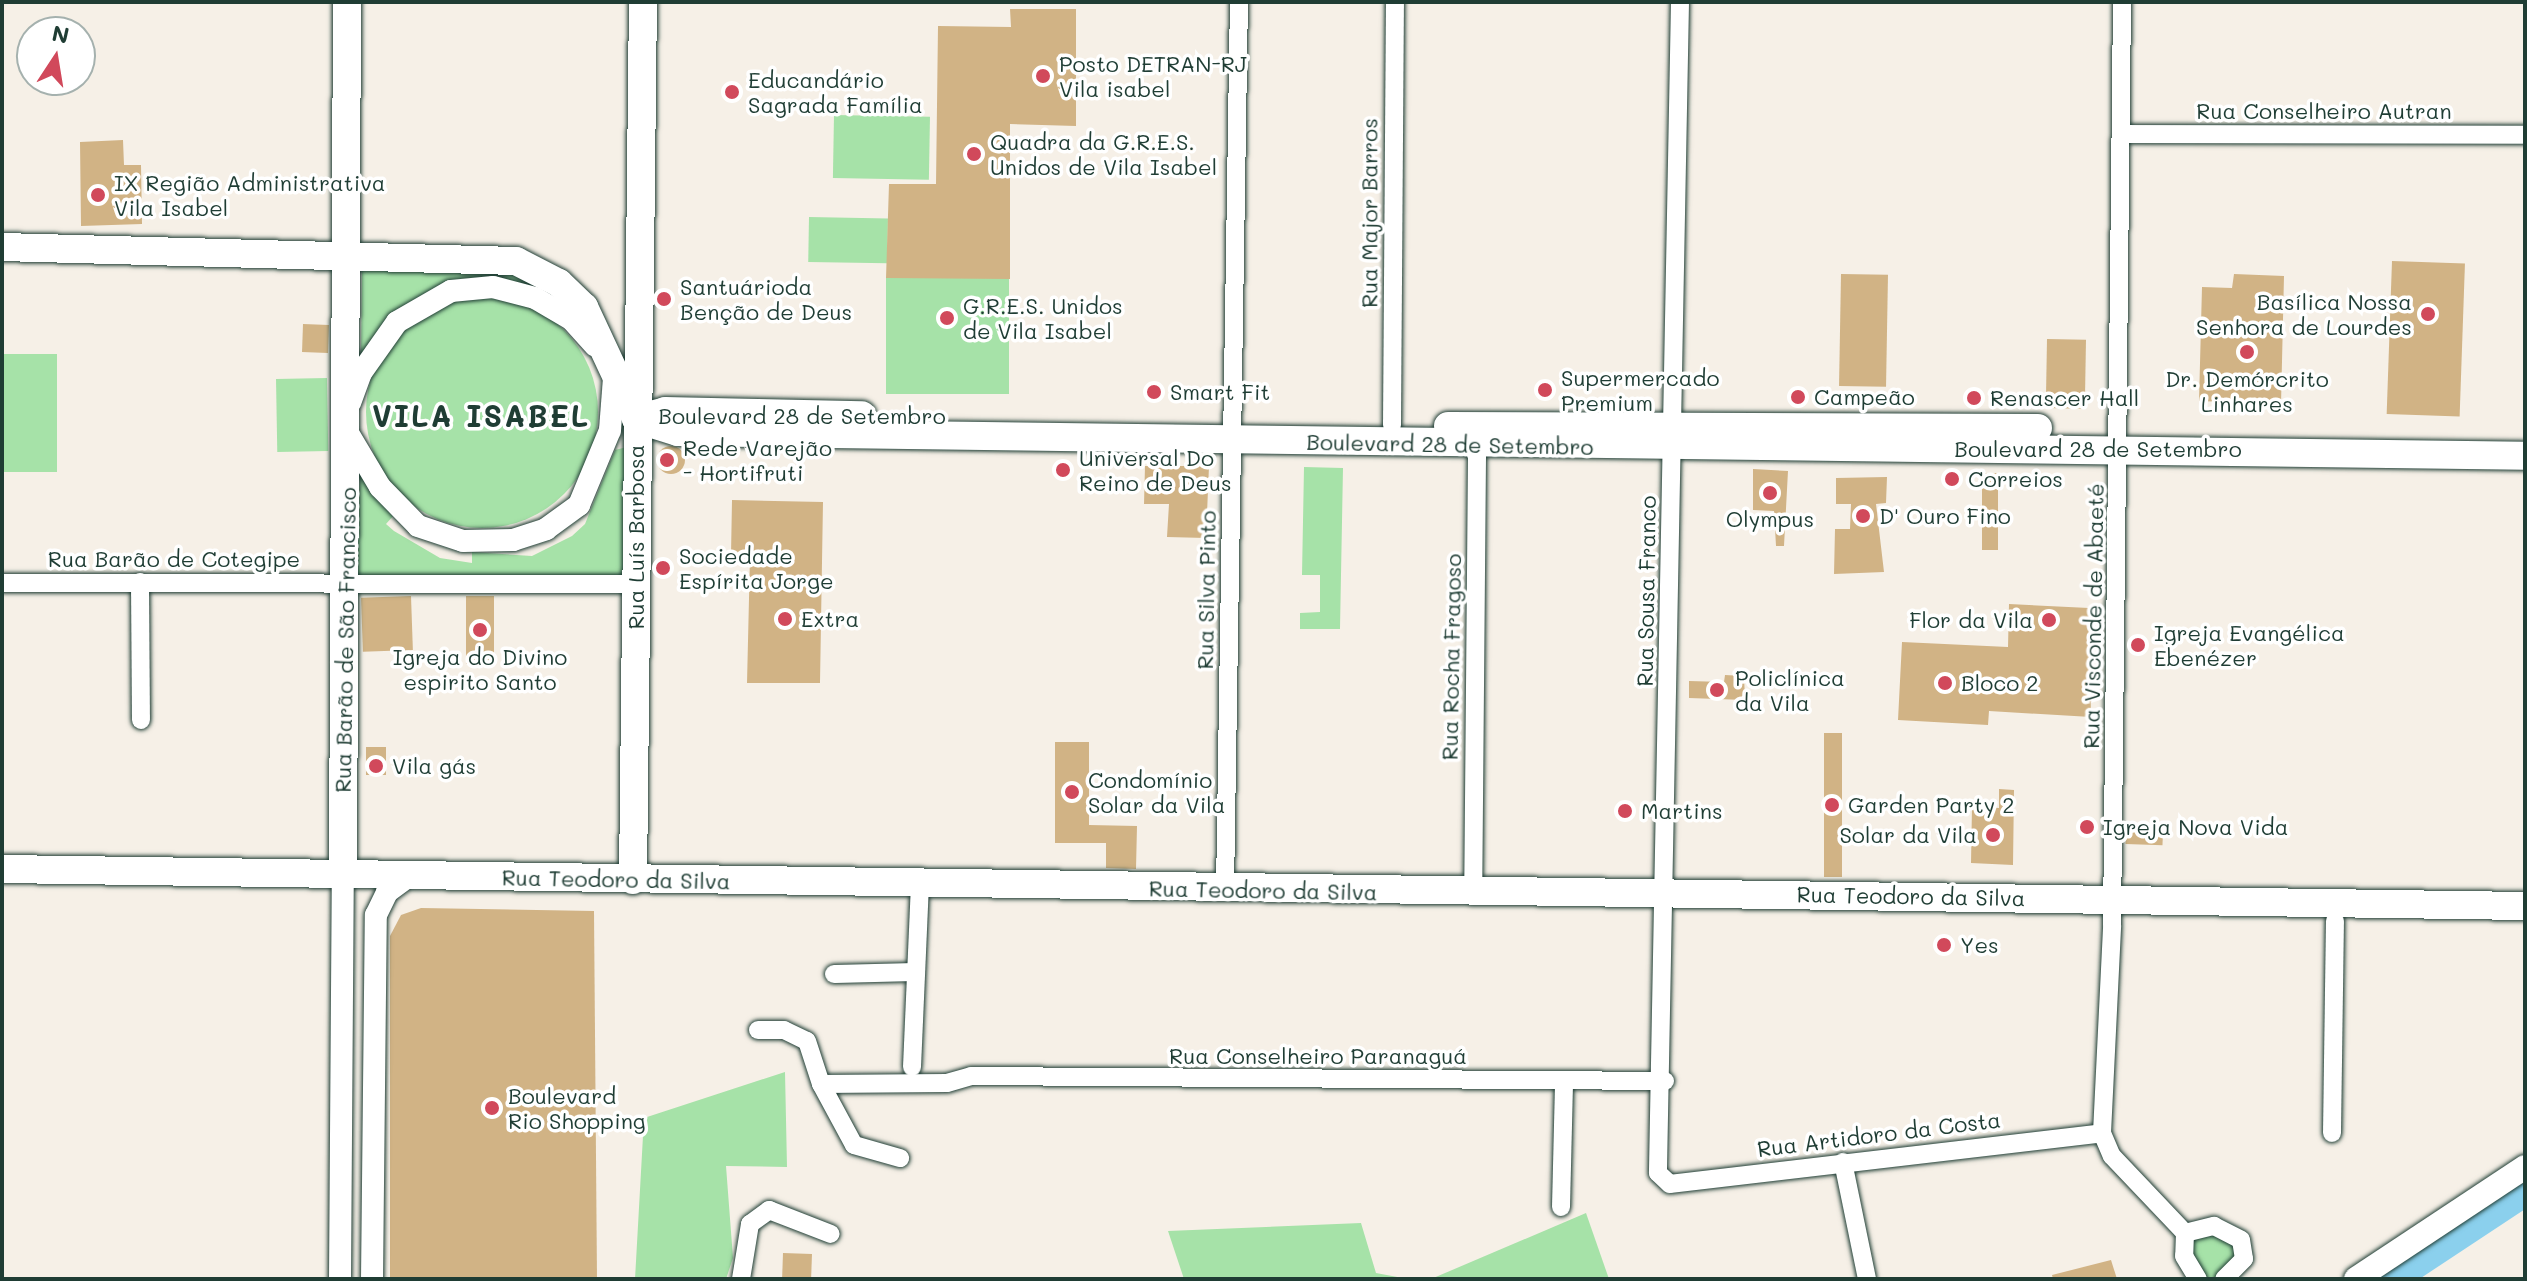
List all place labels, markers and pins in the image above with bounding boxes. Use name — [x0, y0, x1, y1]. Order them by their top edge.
place label: Posto DETRAN-RJ Vila isabel — [1059, 50, 1247, 102]
place label: Educandário Sagrada Família — [748, 66, 923, 118]
marker: Posto DETRAN-RJ Vila isabel — [1034, 67, 1052, 85]
marker: Educandário Sagrada Família — [723, 83, 741, 101]
place label: Quadra da G.R.E.S. Unidos de Vila Isabel — [990, 128, 1217, 180]
marker: Quadra da G.R.E.S. Unidos de Vila Isabel — [965, 145, 983, 163]
place label: IX Região Administrativa Vila Isabel — [114, 169, 386, 220]
marker: IX Região Administrativa Vila Isabel — [89, 186, 107, 204]
place label: Santuárioda Benção de Deus — [680, 273, 852, 324]
place label: Basílica Nossa Senhora de Lourdes — [2196, 288, 2412, 340]
marker: Santuárioda Benção de Deus — [655, 290, 673, 308]
place label: G.R.E.S. Unidos de Vila Isabel — [963, 292, 1123, 344]
marker: Basílica Nossa Senhora de Lourdes — [2419, 305, 2437, 323]
marker: G.R.E.S. Unidos de Vila Isabel — [938, 309, 956, 327]
marker: Dr. Demórcrito Linhares — [2238, 343, 2256, 361]
place label: Supermercado Premium — [1561, 364, 1719, 416]
place label: Dr. Demórcrito Linhares — [2165, 365, 2329, 416]
place label: Smart Fit — [1170, 379, 1270, 405]
marker: Supermercado Premium — [1536, 381, 1554, 399]
marker: Smart Fit — [1145, 383, 1163, 401]
place label: Campeão — [1814, 384, 1915, 410]
place label: Renascer Hall — [1990, 385, 2139, 411]
marker: Campeão — [1789, 388, 1807, 406]
marker: Renascer Hall — [1965, 389, 1983, 407]
place label: Rede Varejão - Hortifruti — [683, 434, 832, 486]
place label: Universal Do Reino de Deus — [1079, 444, 1232, 496]
marker: Rede Varejão - Hortifruti — [658, 451, 676, 469]
marker: Universal Do Reino de Deus — [1054, 461, 1072, 479]
place label: Correios — [1968, 466, 2063, 492]
marker: Correios — [1943, 470, 1961, 488]
marker: Olympus — [1761, 484, 1779, 502]
place label: D' Ouro Fino — [1879, 503, 2011, 529]
place label: Olympus — [1726, 506, 1814, 532]
marker: D' Ouro Fino — [1854, 507, 1872, 525]
place label: Sociedade Espírita Jorge — [679, 542, 834, 594]
marker: Sociedade Espírita Jorge — [654, 559, 672, 577]
place label: Extra — [801, 606, 859, 632]
place label: Flor da Vila — [1909, 607, 2033, 633]
marker: Extra — [776, 610, 794, 628]
marker: Flor da Vila — [2040, 611, 2058, 629]
place label: Igreja Evangélica Ebenézer — [2154, 619, 2345, 670]
marker: Igreja do Divino espirito Santo — [471, 621, 489, 639]
marker: Igreja Evangélica Ebenézer — [2129, 636, 2147, 654]
place label: Igreja do Divino espirito Santo — [393, 643, 567, 694]
place label: Policlínica da Vila — [1735, 664, 1845, 716]
place label: Bloco 2 — [1961, 670, 2039, 696]
marker: Bloco 2 — [1936, 674, 1954, 692]
marker: Policlínica da Vila — [1706, 679, 1728, 701]
place label: Vila gás — [392, 753, 476, 779]
marker: Vila gás — [367, 757, 385, 775]
place label: Condomínio Solar da Vila — [1088, 766, 1226, 818]
marker: Condomínio Solar da Vila — [1063, 783, 1081, 801]
place label: Garden Party 2 — [1848, 792, 2014, 818]
marker: Garden Party 2 — [1823, 796, 1841, 814]
place label: Martins — [1641, 798, 1723, 824]
marker: Martins — [1616, 802, 1634, 820]
place label: Igreja Nova Vida — [2103, 814, 2288, 840]
marker: Igreja Nova Vida — [2078, 818, 2096, 836]
place label: Solar da Vila — [1839, 822, 1977, 848]
marker: Solar da Vila — [1984, 826, 2002, 844]
place label: Yes — [1960, 932, 1999, 958]
marker: Yes — [1935, 936, 1953, 954]
place label: Boulevard Rio Shopping — [508, 1082, 646, 1134]
marker: Boulevard Rio Shopping — [483, 1099, 501, 1117]

